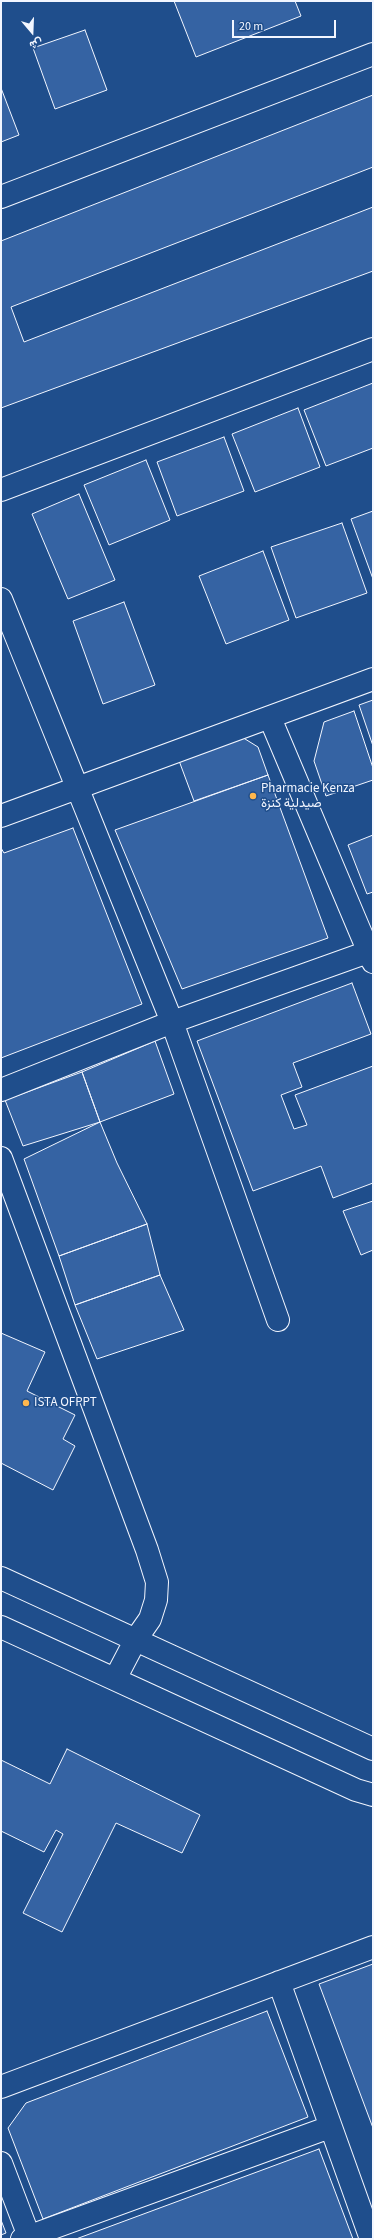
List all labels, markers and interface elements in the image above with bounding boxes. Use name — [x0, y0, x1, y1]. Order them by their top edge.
north arrow — [12, 12, 52, 52]
scale bar — [234, 12, 338, 38]
text: 20 m — [239, 18, 263, 35]
text: ش — [27, 35, 45, 53]
place label: Pharmacie Kenza صيدلية كنزة — [261, 781, 355, 812]
marker: Pharmacie Kenza صيدلية كنزة — [248, 791, 258, 801]
place label: ISTA OFPPT — [34, 1395, 97, 1411]
marker: ISTA OFPPT — [21, 1398, 31, 1408]

